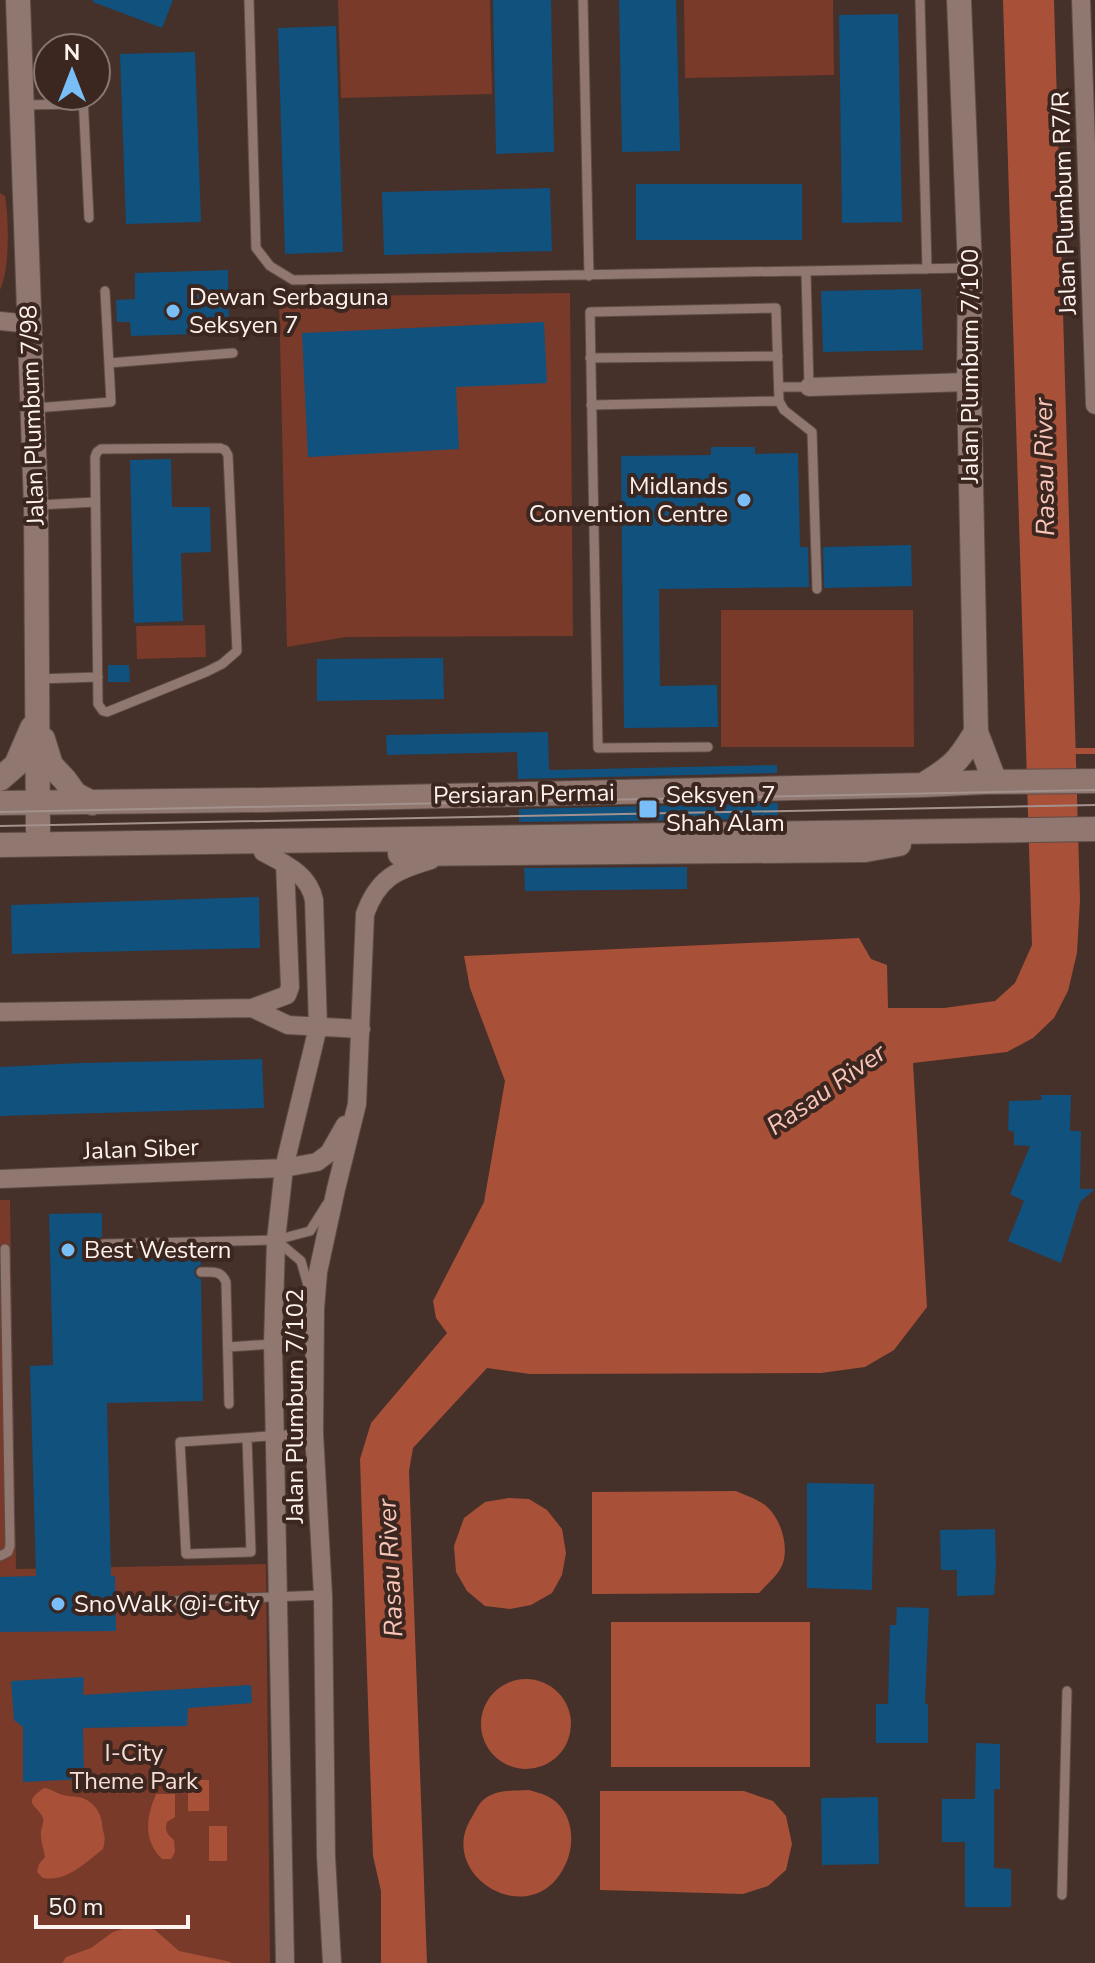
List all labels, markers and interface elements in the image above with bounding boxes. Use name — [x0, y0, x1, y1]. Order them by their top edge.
north arrow — [32, 32, 112, 112]
text: N — [64, 38, 80, 68]
street label: Jalan Plumbum R7/R — [1044, 91, 1084, 316]
street label: Jalan Plumbum 7/100 — [954, 249, 986, 484]
place label: Dewan Serbaguna Seksyen 7 — [189, 281, 389, 341]
marker: Dewan Serbaguna Seksyen 7 — [164, 302, 182, 320]
street label: Jalan Plumbum 7/98 — [12, 304, 52, 527]
water label: Rasau River — [1026, 397, 1063, 537]
place label: Midlands Convention Centre — [529, 470, 728, 530]
marker: Midlands Convention Centre — [735, 491, 753, 509]
street label: Persiaran Permai — [433, 776, 615, 812]
place label: Seksyen 7 Shah Alam — [666, 779, 785, 839]
marker: Seksyen 7 Shah Alam — [637, 798, 659, 820]
water label: Rasau River — [760, 1035, 894, 1143]
street label: Jalan Siber — [82, 1131, 200, 1167]
place label: Best Western — [84, 1234, 231, 1266]
marker: Best Western — [59, 1241, 77, 1259]
street label: Jalan Plumbum 7/102 — [279, 1289, 311, 1524]
water label: Rasau River — [369, 1497, 412, 1638]
place label: SnoWalk @i-City — [74, 1588, 260, 1620]
marker: SnoWalk @i-City — [49, 1595, 67, 1613]
park label: I-City Theme Park — [70, 1737, 199, 1797]
scale bar — [36, 1879, 188, 1929]
text: 50 m — [48, 1891, 104, 1923]

